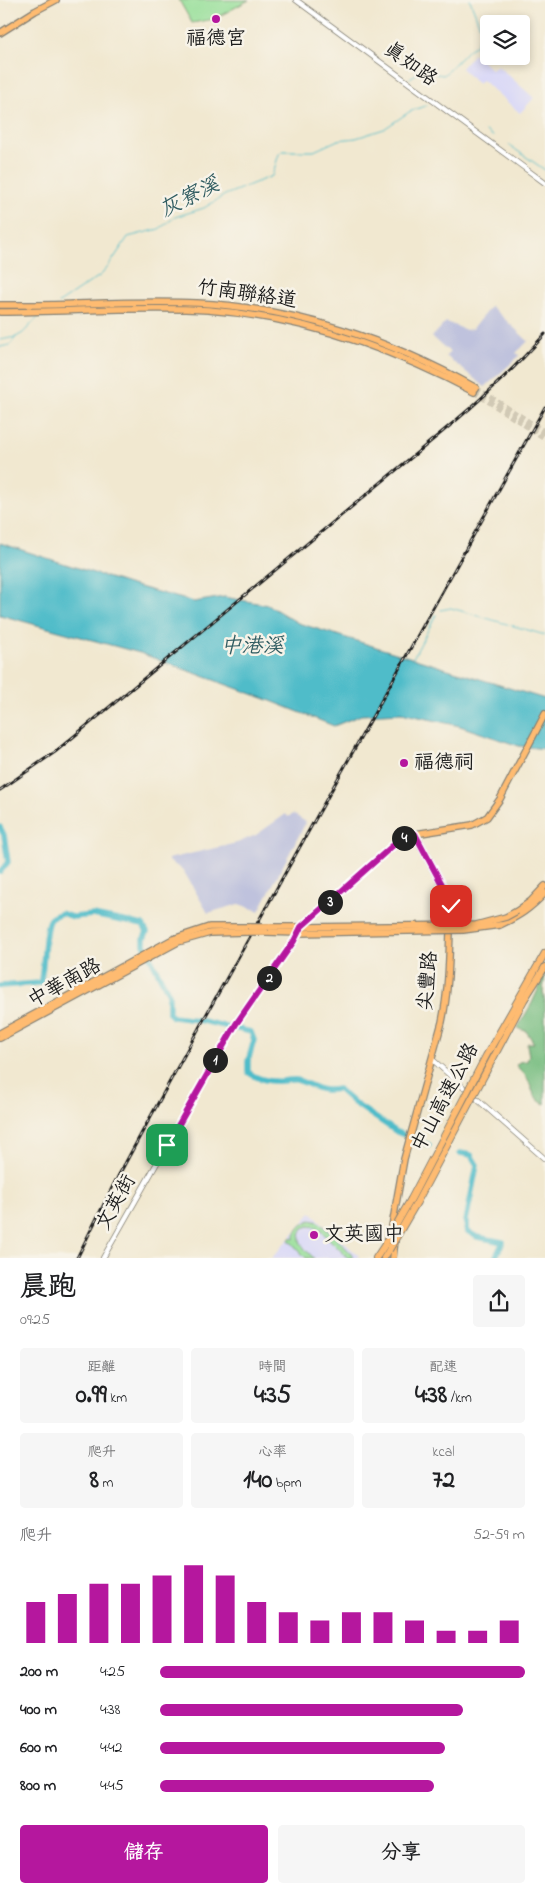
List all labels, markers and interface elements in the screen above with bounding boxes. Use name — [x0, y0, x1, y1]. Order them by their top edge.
marker: 福德宮 — [210, 13, 222, 25]
map controls — [480, 15, 530, 65]
button: layers — [480, 15, 530, 65]
place label: 福德宮 — [186, 25, 246, 54]
street label: 真如路 — [377, 36, 444, 95]
water label: 灰寮溪 — [155, 170, 226, 226]
street label: 竹南聯絡道 — [195, 274, 299, 316]
water label: 中港溪 — [221, 632, 284, 662]
place label: 福德祠 — [414, 749, 474, 778]
marker: 福德祠 — [398, 757, 410, 769]
pin: 4 — [392, 826, 416, 850]
text: 4 — [402, 828, 407, 849]
pin — [430, 885, 472, 927]
pin: 3 — [318, 890, 342, 914]
text: 3 — [328, 892, 333, 913]
icon: check — [437, 892, 465, 920]
street label: 尖豐路 — [412, 949, 446, 1012]
street label: 中華南路 — [23, 951, 108, 1016]
pin: 2 — [256, 966, 282, 990]
text: 2 — [266, 968, 273, 989]
street label: 中山高速公路 — [405, 1037, 487, 1158]
pin: 1 — [202, 1048, 228, 1072]
text: 1 — [213, 1050, 218, 1071]
pin — [146, 1124, 188, 1166]
icon: arrive — [153, 1131, 181, 1159]
street label: 文英街 — [90, 1170, 144, 1236]
place label: 文英國中 — [324, 1221, 404, 1250]
marker: 文英國中 — [308, 1229, 320, 1241]
text: 晨跑 — [20, 1268, 76, 1309]
button: share — [473, 1275, 525, 1327]
text: 09:25 — [20, 1308, 50, 1332]
text: 距離 — [88, 1357, 116, 1378]
text: 時間 — [259, 1357, 287, 1378]
text: 配速 — [430, 1357, 458, 1378]
text: 0.99 — [76, 1378, 107, 1414]
text: 4:35 — [254, 1378, 291, 1414]
text: 4:38 — [415, 1378, 447, 1414]
text: km — [107, 1388, 127, 1409]
text: /km — [447, 1388, 472, 1409]
text: 爬升 — [88, 1442, 116, 1463]
text: 心率 — [259, 1442, 287, 1463]
text: kcal — [432, 1442, 455, 1463]
text: 8 — [90, 1463, 99, 1499]
text: 140 — [243, 1463, 272, 1499]
text: 72 — [432, 1463, 455, 1499]
text: m — [99, 1473, 113, 1494]
text: bpm — [272, 1473, 302, 1494]
text: 52–59 m — [473, 1523, 525, 1547]
text: 爬升 — [20, 1524, 52, 1548]
text: 200 m — [20, 1660, 58, 1684]
text: 4:25 — [100, 1660, 125, 1684]
text: 400 m — [20, 1698, 57, 1722]
text: 4:38 — [100, 1698, 121, 1722]
text: 600 m — [20, 1736, 57, 1760]
text: 4:42 — [100, 1736, 123, 1760]
text: 800 m — [20, 1774, 56, 1798]
text: 4:45 — [100, 1774, 124, 1798]
button: 儲存 — [20, 1825, 268, 1883]
button: 分享 — [278, 1825, 525, 1883]

